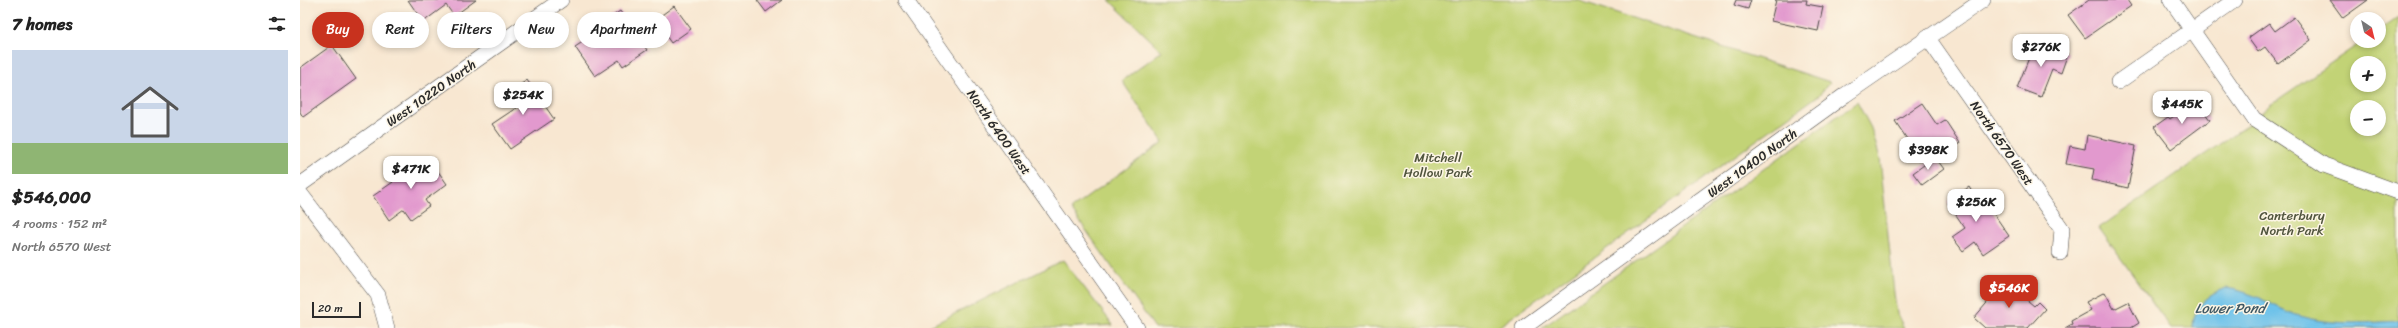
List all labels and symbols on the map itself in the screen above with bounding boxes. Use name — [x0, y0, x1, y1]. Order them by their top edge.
north arrow — [2350, 12, 2386, 48]
pin: $276K — [2013, 34, 2069, 68]
street label: West 10220 North — [381, 53, 481, 133]
pin: $254K — [495, 82, 551, 116]
street label: North 6400 West — [961, 84, 1037, 180]
pin: $445K — [2154, 91, 2210, 125]
street label: North 6570 West — [1964, 96, 2040, 191]
street label: West 10400 North — [1702, 122, 1802, 204]
pin: $398K — [1900, 137, 1956, 171]
park label: Mitchell Hollow Park — [1404, 146, 1473, 184]
pin: $471K — [383, 156, 439, 190]
pin: $256K — [1948, 189, 2004, 223]
park label: Canterbury North Park — [2259, 204, 2325, 242]
pin: $546K — [1981, 275, 2037, 309]
water label: Lower Pond — [2195, 296, 2269, 321]
scale bar — [312, 300, 361, 319]

